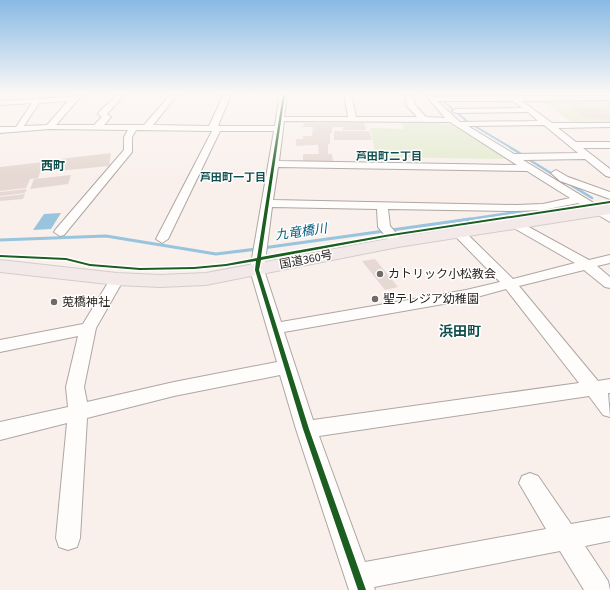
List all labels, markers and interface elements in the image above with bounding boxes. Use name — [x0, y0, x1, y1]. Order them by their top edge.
district label: 芦田町二丁目 — [356, 149, 422, 164]
district label: 西町 — [41, 158, 65, 175]
district label: 芦田町一丁目 — [200, 170, 266, 185]
water label: 九竜橋川 — [274, 219, 330, 245]
street label: 国道360号 — [278, 247, 334, 273]
place label: カトリック小松教会 — [388, 266, 496, 283]
marker: カトリック小松教会 — [375, 269, 385, 279]
place label: 聖テレジア幼稚園 — [383, 291, 479, 308]
place label: 莵橋神社 — [62, 294, 110, 311]
marker: 聖テレジア幼稚園 — [370, 294, 380, 304]
marker: 莵橋神社 — [49, 297, 59, 307]
district label: 浜田町 — [439, 322, 481, 342]

